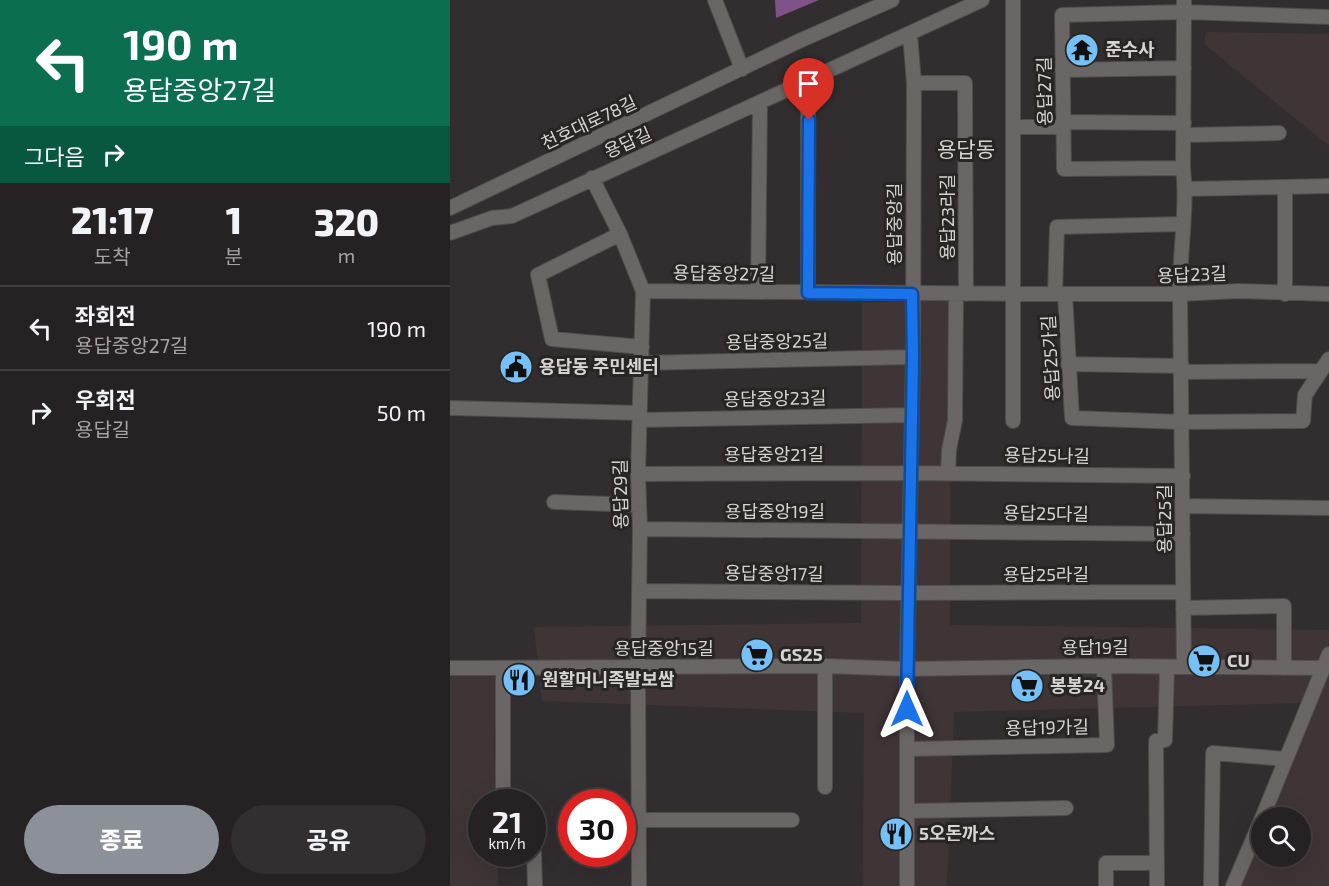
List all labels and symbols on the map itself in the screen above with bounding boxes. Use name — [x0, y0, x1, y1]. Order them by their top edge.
temple icon: 준수사 — [1064, 32, 1100, 68]
place label: 준수사 — [1105, 38, 1155, 60]
street label: 용답27길 — [1032, 56, 1056, 126]
pin — [783, 58, 834, 120]
street label: 천호대로78길 — [537, 90, 640, 154]
street label: 용답길 — [600, 122, 655, 162]
district label: 용답동 — [937, 136, 995, 161]
street label: 용답23라길 — [936, 174, 958, 260]
street label: 용답중앙길 — [883, 183, 905, 265]
street label: 용답중앙27길 — [673, 261, 775, 285]
street label: 용답23길 — [1157, 262, 1227, 286]
street label: 용답25가길 — [1037, 315, 1063, 402]
street label: 용답중앙25길 — [726, 329, 828, 353]
public building icon: 용답동 주민센터 — [498, 349, 534, 385]
place label: 용답동 주민센터 — [539, 355, 659, 377]
street label: 용답중앙23길 — [723, 386, 827, 410]
street label: 용답중앙21길 — [724, 443, 824, 465]
street label: 용답25나길 — [1004, 443, 1090, 467]
street label: 용답29길 — [608, 459, 632, 529]
street label: 용답25길 — [1153, 484, 1175, 554]
street label: 용답중앙19길 — [725, 500, 825, 522]
street label: 용답25다길 — [1003, 501, 1089, 525]
street label: 용답중앙17길 — [724, 561, 824, 585]
street label: 용답25라길 — [1003, 563, 1089, 585]
street label: 용답19길 — [1061, 636, 1129, 658]
street label: 용답중앙15길 — [614, 637, 714, 659]
supermarket icon: GS25 — [739, 637, 775, 673]
place label: GS25 — [780, 643, 823, 665]
supermarket icon: CU — [1186, 643, 1222, 679]
place label: CU — [1227, 649, 1250, 671]
restaurant icon: 원할머니족발보쌈 — [501, 662, 537, 698]
place label: 원할머니족발보쌈 — [542, 668, 674, 690]
supermarket icon: 봉봉24 — [1009, 668, 1045, 704]
place label: 봉봉24 — [1050, 674, 1105, 696]
position arrow — [875, 677, 939, 741]
street label: 용답19가길 — [1005, 715, 1089, 739]
speed limit sign: 30 — [558, 789, 636, 867]
restaurant icon: 5오돈까스 — [878, 816, 914, 852]
place label: 5오돈까스 — [919, 822, 995, 844]

